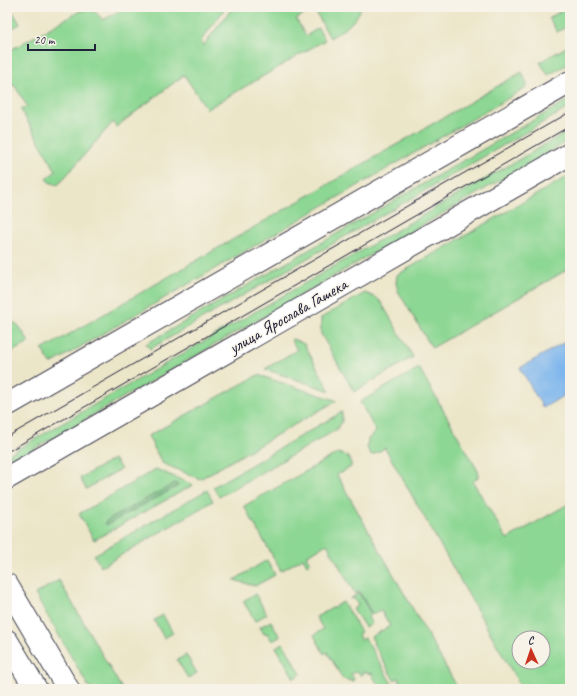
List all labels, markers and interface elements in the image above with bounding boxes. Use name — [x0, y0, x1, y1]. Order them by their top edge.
scale bar — [28, 26, 95, 52]
text: 20 m — [34, 32, 56, 48]
street label: улица Ярослава Гашека — [224, 273, 353, 359]
north arrow — [511, 630, 551, 670]
text: С — [527, 633, 535, 647]

